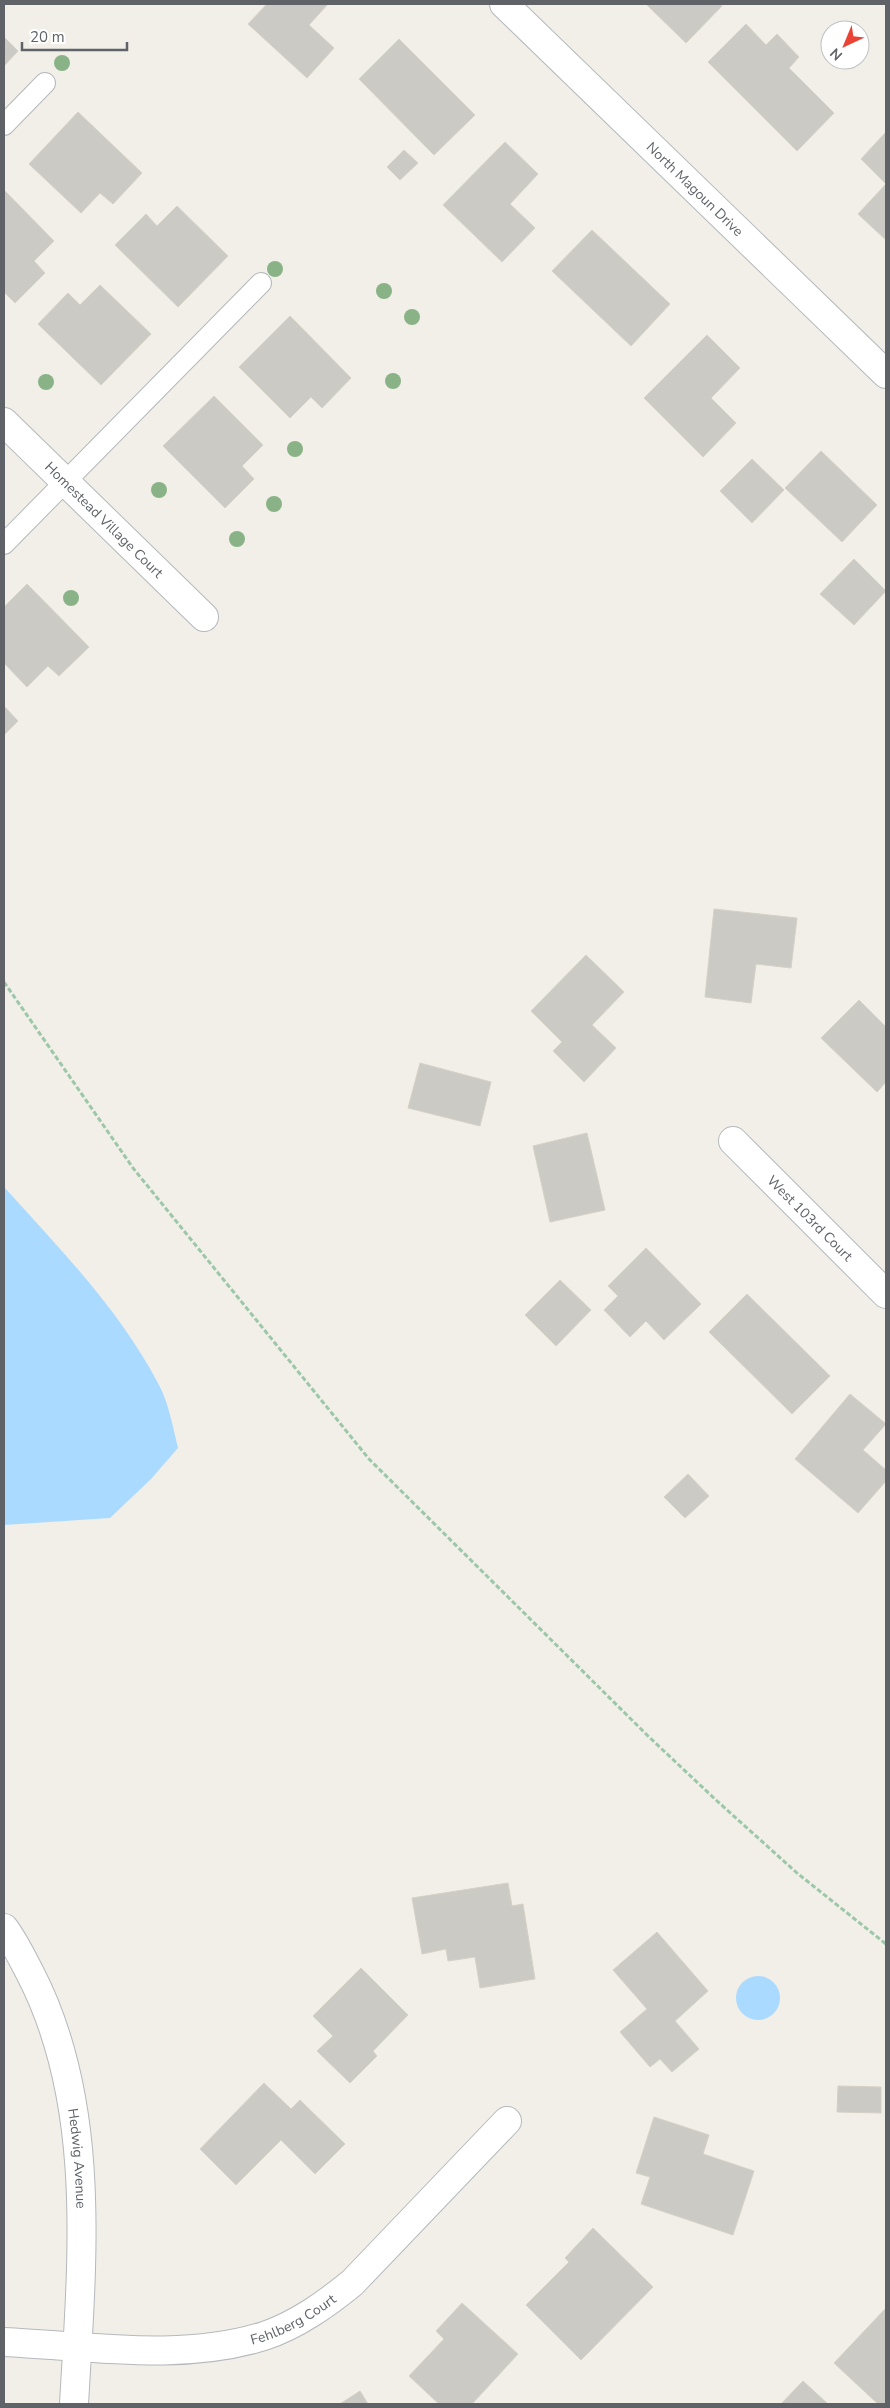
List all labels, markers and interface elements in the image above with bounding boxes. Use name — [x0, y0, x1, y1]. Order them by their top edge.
scale bar — [22, 20, 128, 52]
north arrow — [820, 20, 870, 70]
text: 20 m — [30, 27, 65, 47]
text: N — [826, 44, 847, 64]
street label: North Magoun Drive — [642, 138, 748, 240]
street label: Homestead Village Court — [41, 457, 168, 582]
street label: West 103rd Court — [763, 1171, 857, 1265]
street label: Hedwig Avenue — [64, 2107, 91, 2209]
street label: Fehlberg Court — [248, 2289, 340, 2349]

